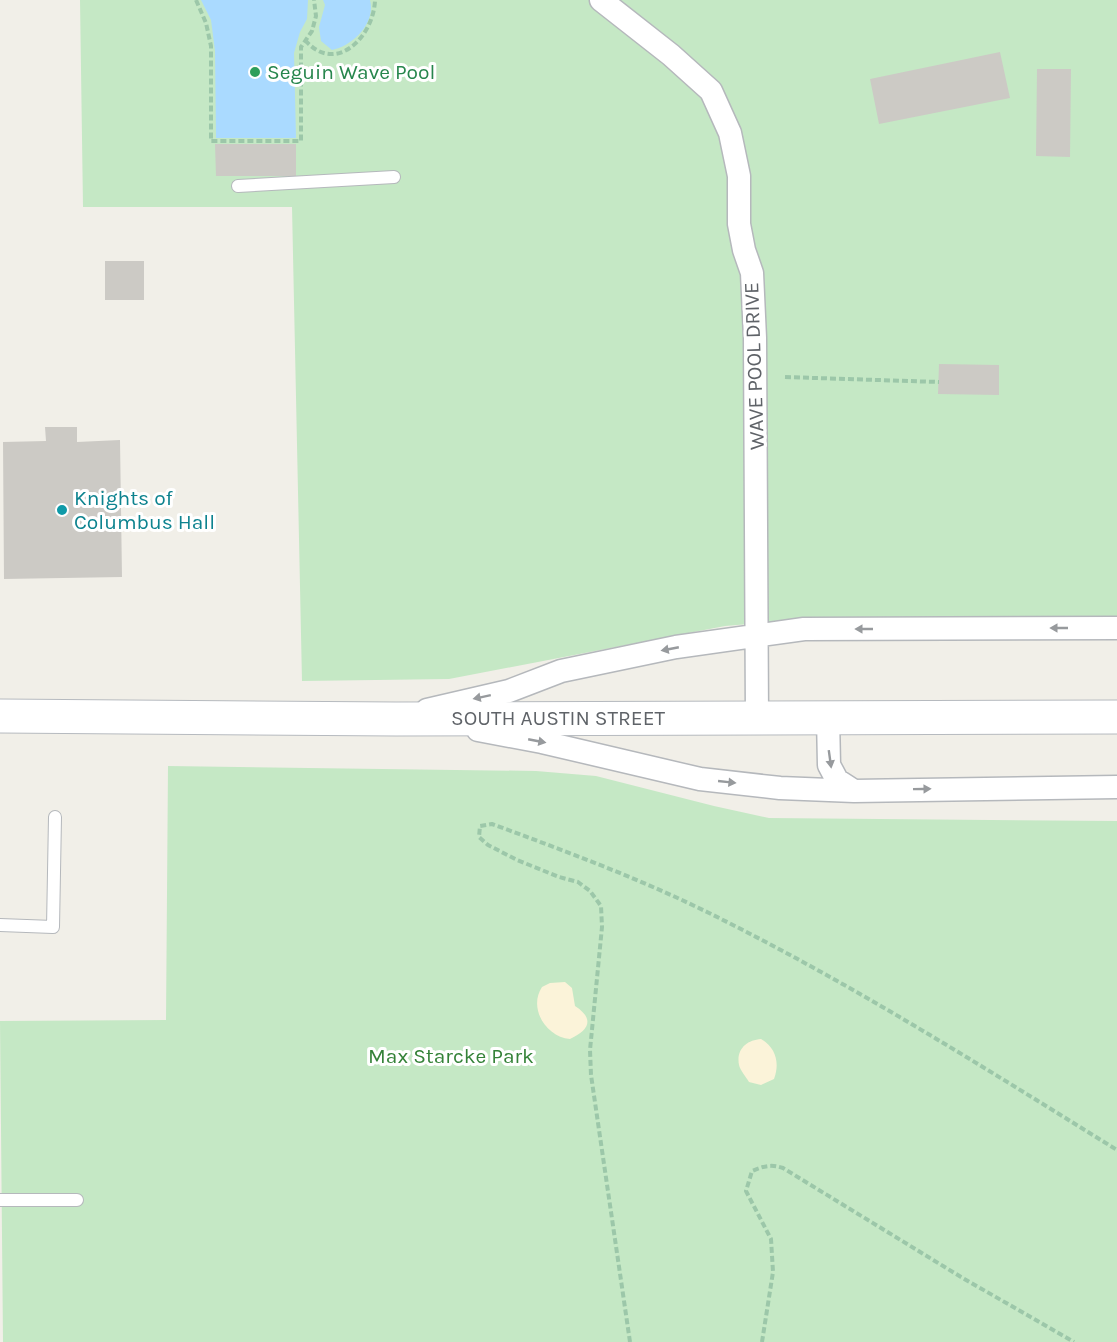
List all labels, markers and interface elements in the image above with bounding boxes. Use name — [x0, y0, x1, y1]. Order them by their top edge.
place label: Seguin Wave Pool — [267, 60, 435, 84]
marker: Seguin Wave Pool — [248, 65, 262, 79]
street label: WAVE POOL DRIVE — [739, 282, 769, 450]
place label: Knights of Columbus Hall — [74, 486, 215, 534]
marker: Knights of Columbus Hall — [55, 503, 69, 517]
one-way arrow — [1049, 623, 1068, 633]
one-way arrow — [854, 624, 873, 634]
one-way arrow — [660, 645, 679, 654]
one-way arrow — [472, 692, 491, 702]
street label: SOUTH AUSTIN STREET — [451, 706, 665, 730]
one-way arrow — [528, 737, 547, 746]
one-way arrow — [826, 750, 835, 769]
one-way arrow — [718, 777, 737, 786]
one-way arrow — [913, 785, 932, 794]
park label: Max Starcke Park — [368, 1044, 534, 1068]

